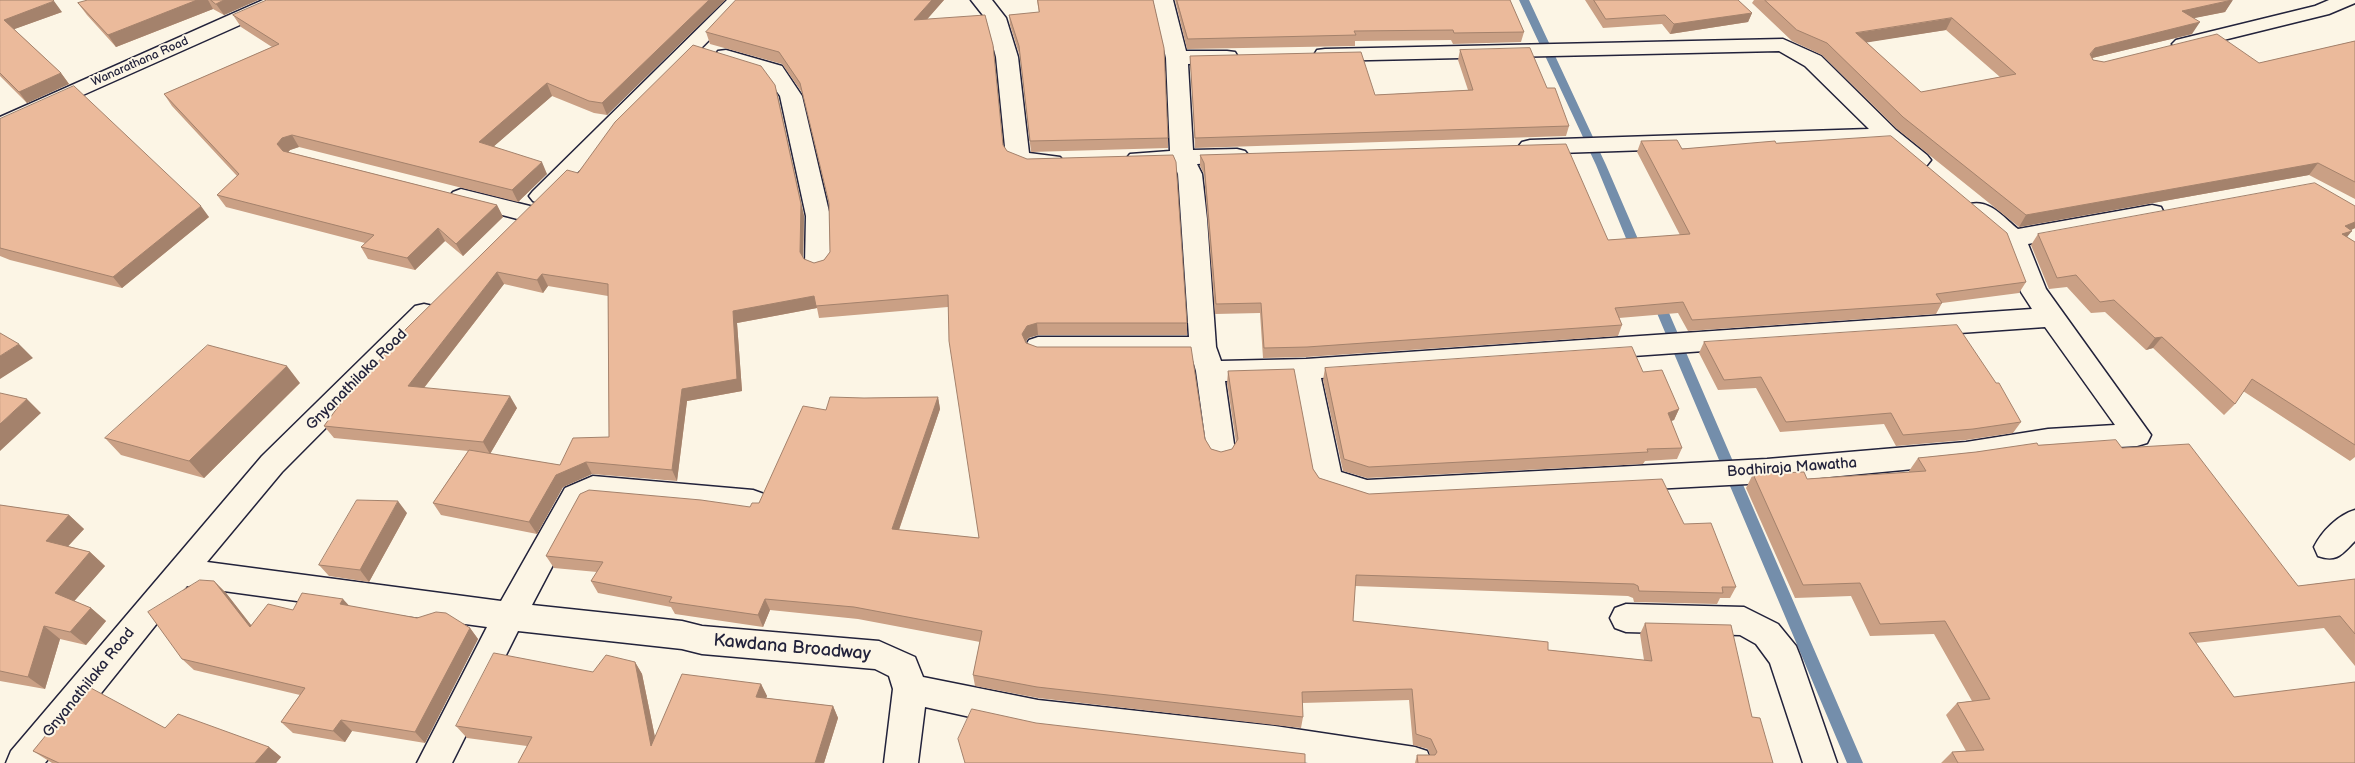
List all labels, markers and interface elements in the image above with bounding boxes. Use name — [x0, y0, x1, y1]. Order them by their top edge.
street label: Wanarathana Road — [89, 34, 191, 90]
street label: Gnyanathilaka Road — [303, 326, 411, 434]
street label: Bodhiraja Mawatha — [1726, 454, 1858, 482]
street label: Gnyanathilaka Road — [39, 625, 139, 741]
street label: Kawdana Broadway — [712, 630, 872, 666]

